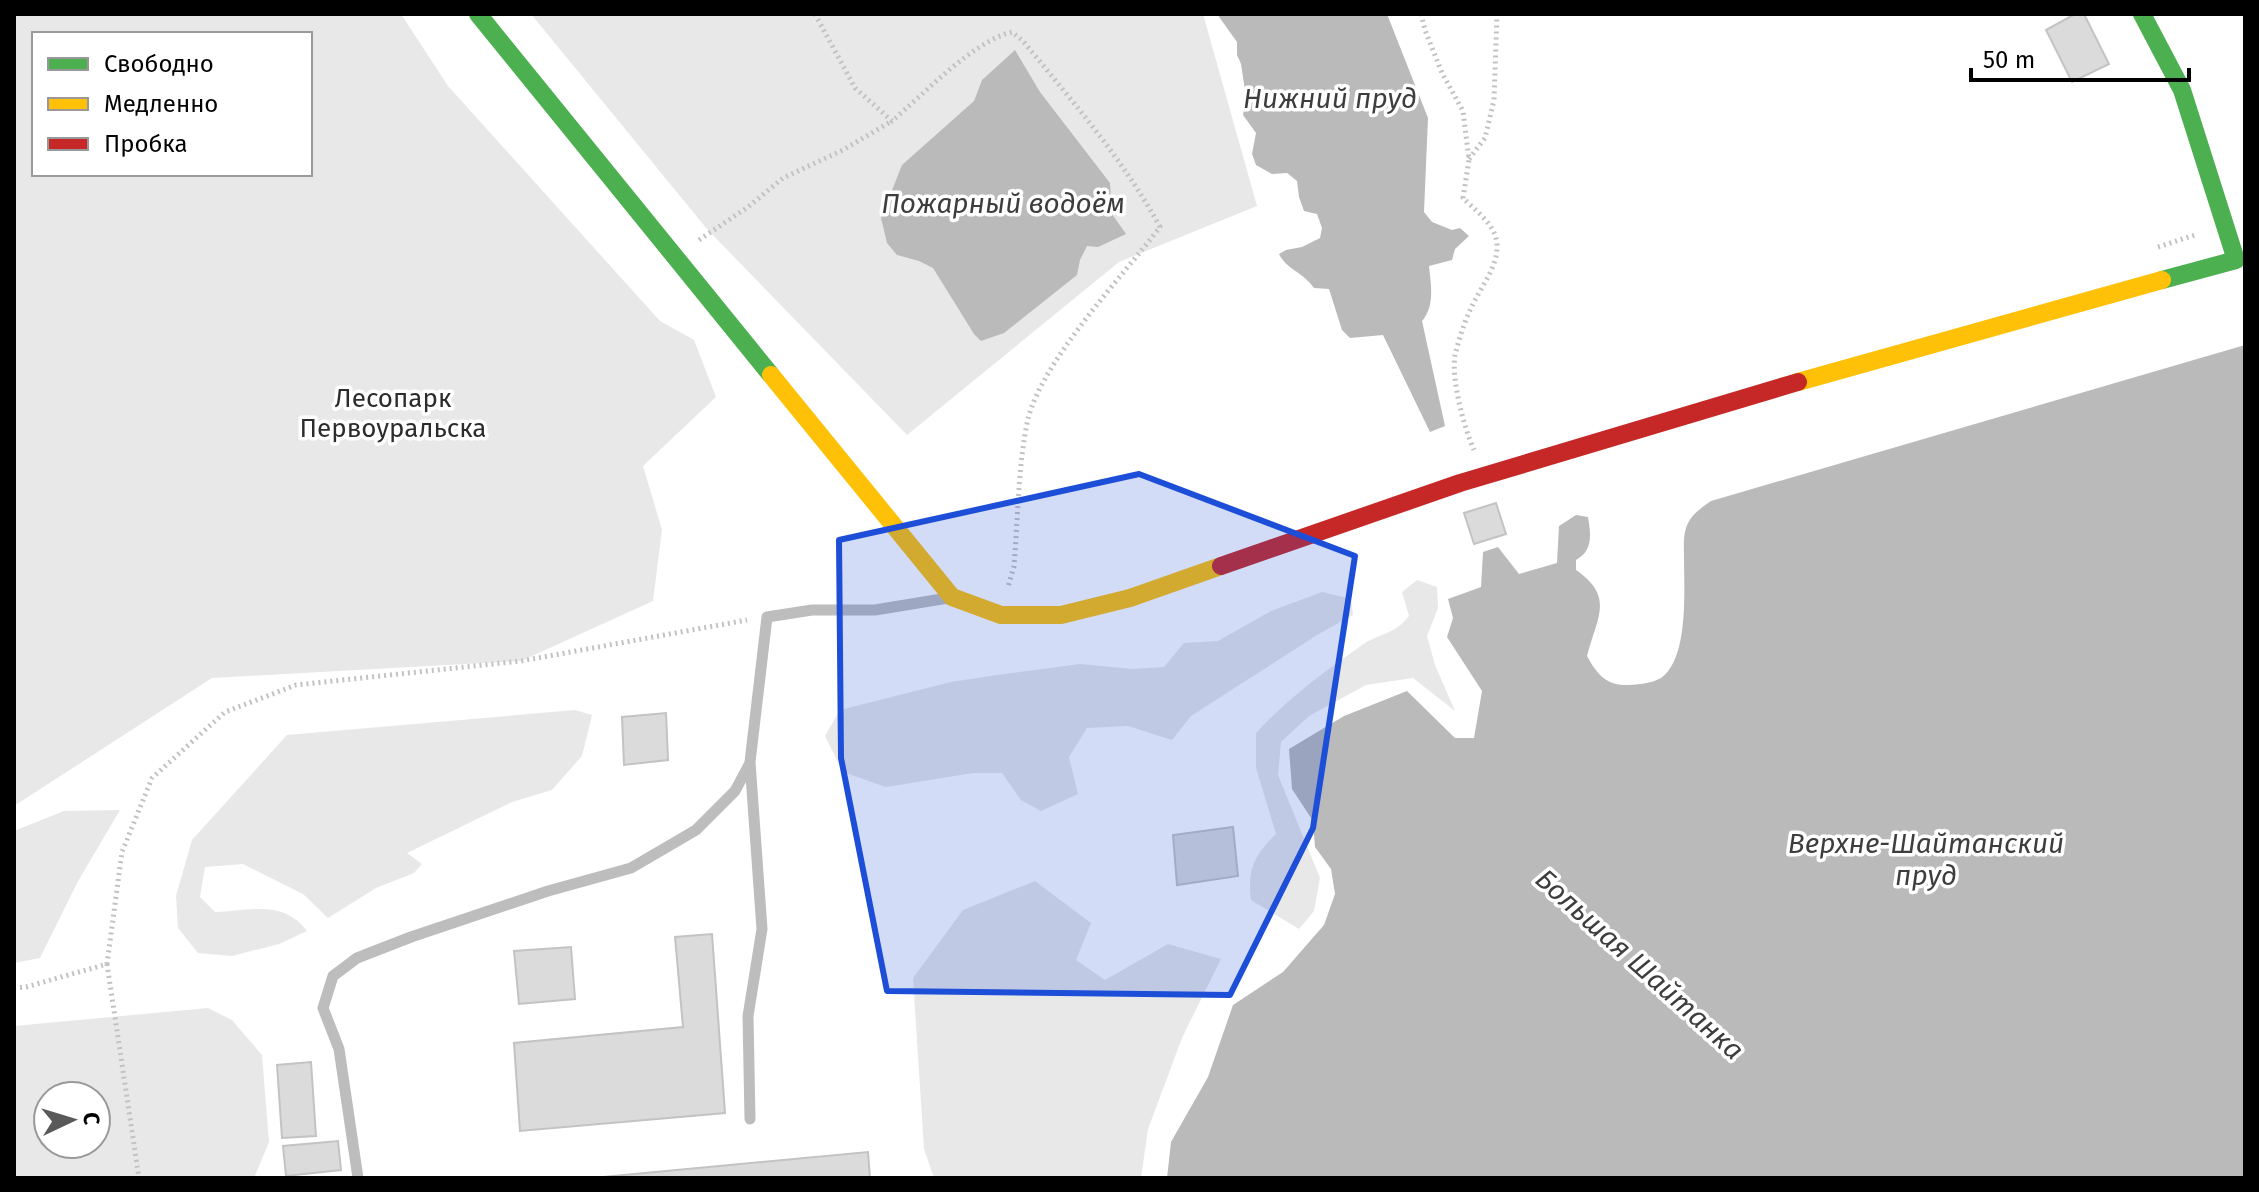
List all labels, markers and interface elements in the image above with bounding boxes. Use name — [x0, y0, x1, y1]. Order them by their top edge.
legend — [32, 32, 312, 176]
scale bar — [1971, 32, 2189, 82]
text: 50 m — [1983, 46, 2035, 74]
text: Свободно — [104, 50, 214, 78]
water label: Нижний пруд — [1243, 82, 1417, 115]
text: Медленно — [104, 90, 218, 118]
text: Пробка — [104, 130, 188, 158]
water label: Пожарный водоём — [881, 187, 1125, 220]
park label: Лесопарк Первоуральска — [300, 383, 487, 444]
water label: Верхне-Шайтанский пруд — [1788, 827, 2064, 892]
water label: Большая Шайтанка — [1529, 862, 1751, 1067]
north arrow — [32, 1080, 112, 1160]
text: С — [78, 1111, 105, 1126]

